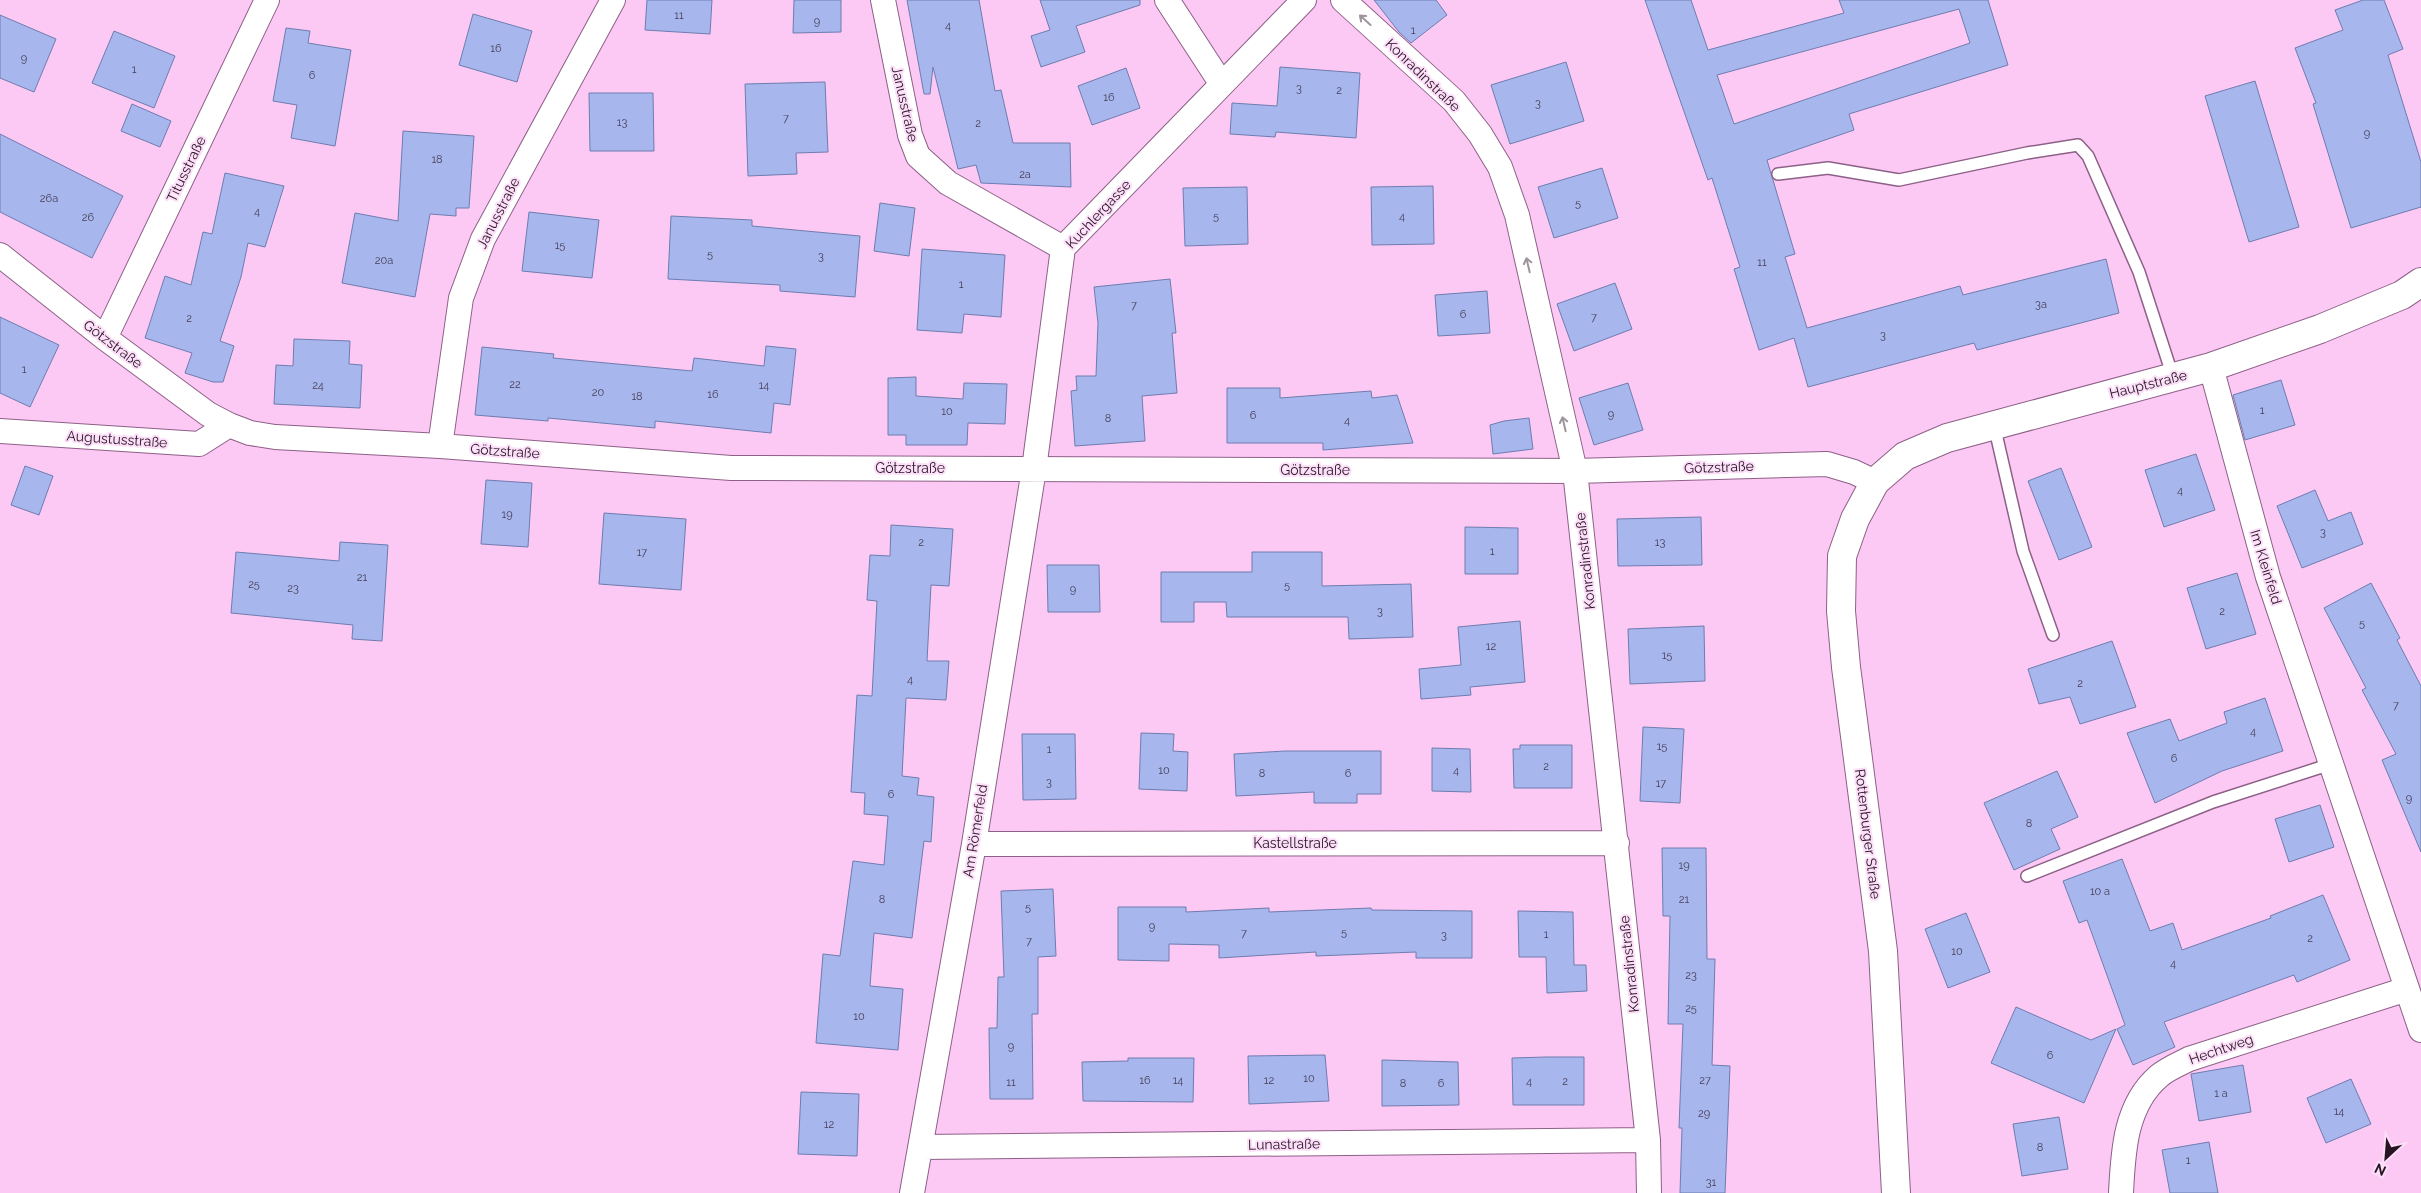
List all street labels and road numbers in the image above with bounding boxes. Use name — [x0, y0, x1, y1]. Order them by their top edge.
street label: Konradinstraße — [1382, 35, 1464, 115]
street label: Janusstraße — [889, 64, 921, 144]
street label: Titusstraße — [163, 133, 209, 205]
street label: Janusstraße — [473, 175, 523, 251]
street label: Kuchlergasse — [1062, 176, 1134, 252]
street label: Götzstraße — [80, 317, 146, 371]
street label: Hauptstraße — [2108, 367, 2188, 401]
street label: Augustusstraße — [66, 427, 168, 451]
street label: Götzstraße — [470, 441, 540, 461]
street label: Götzstraße — [1684, 458, 1754, 476]
street label: Götzstraße — [875, 460, 945, 476]
street label: Götzstraße — [1280, 462, 1350, 478]
street label: Konradinstraße — [1572, 512, 1598, 610]
street label: Im Kleinfeld — [2247, 528, 2285, 606]
street label: Rottenburger Straße — [1852, 768, 1884, 900]
street label: Am Römerfeld — [960, 783, 990, 879]
street label: Kastellstraße — [1253, 835, 1337, 851]
street label: Konradinstraße — [1616, 915, 1642, 1013]
street label: Hechtweg — [2187, 1031, 2255, 1067]
street label: Lunastraße — [1248, 1135, 1320, 1153]

